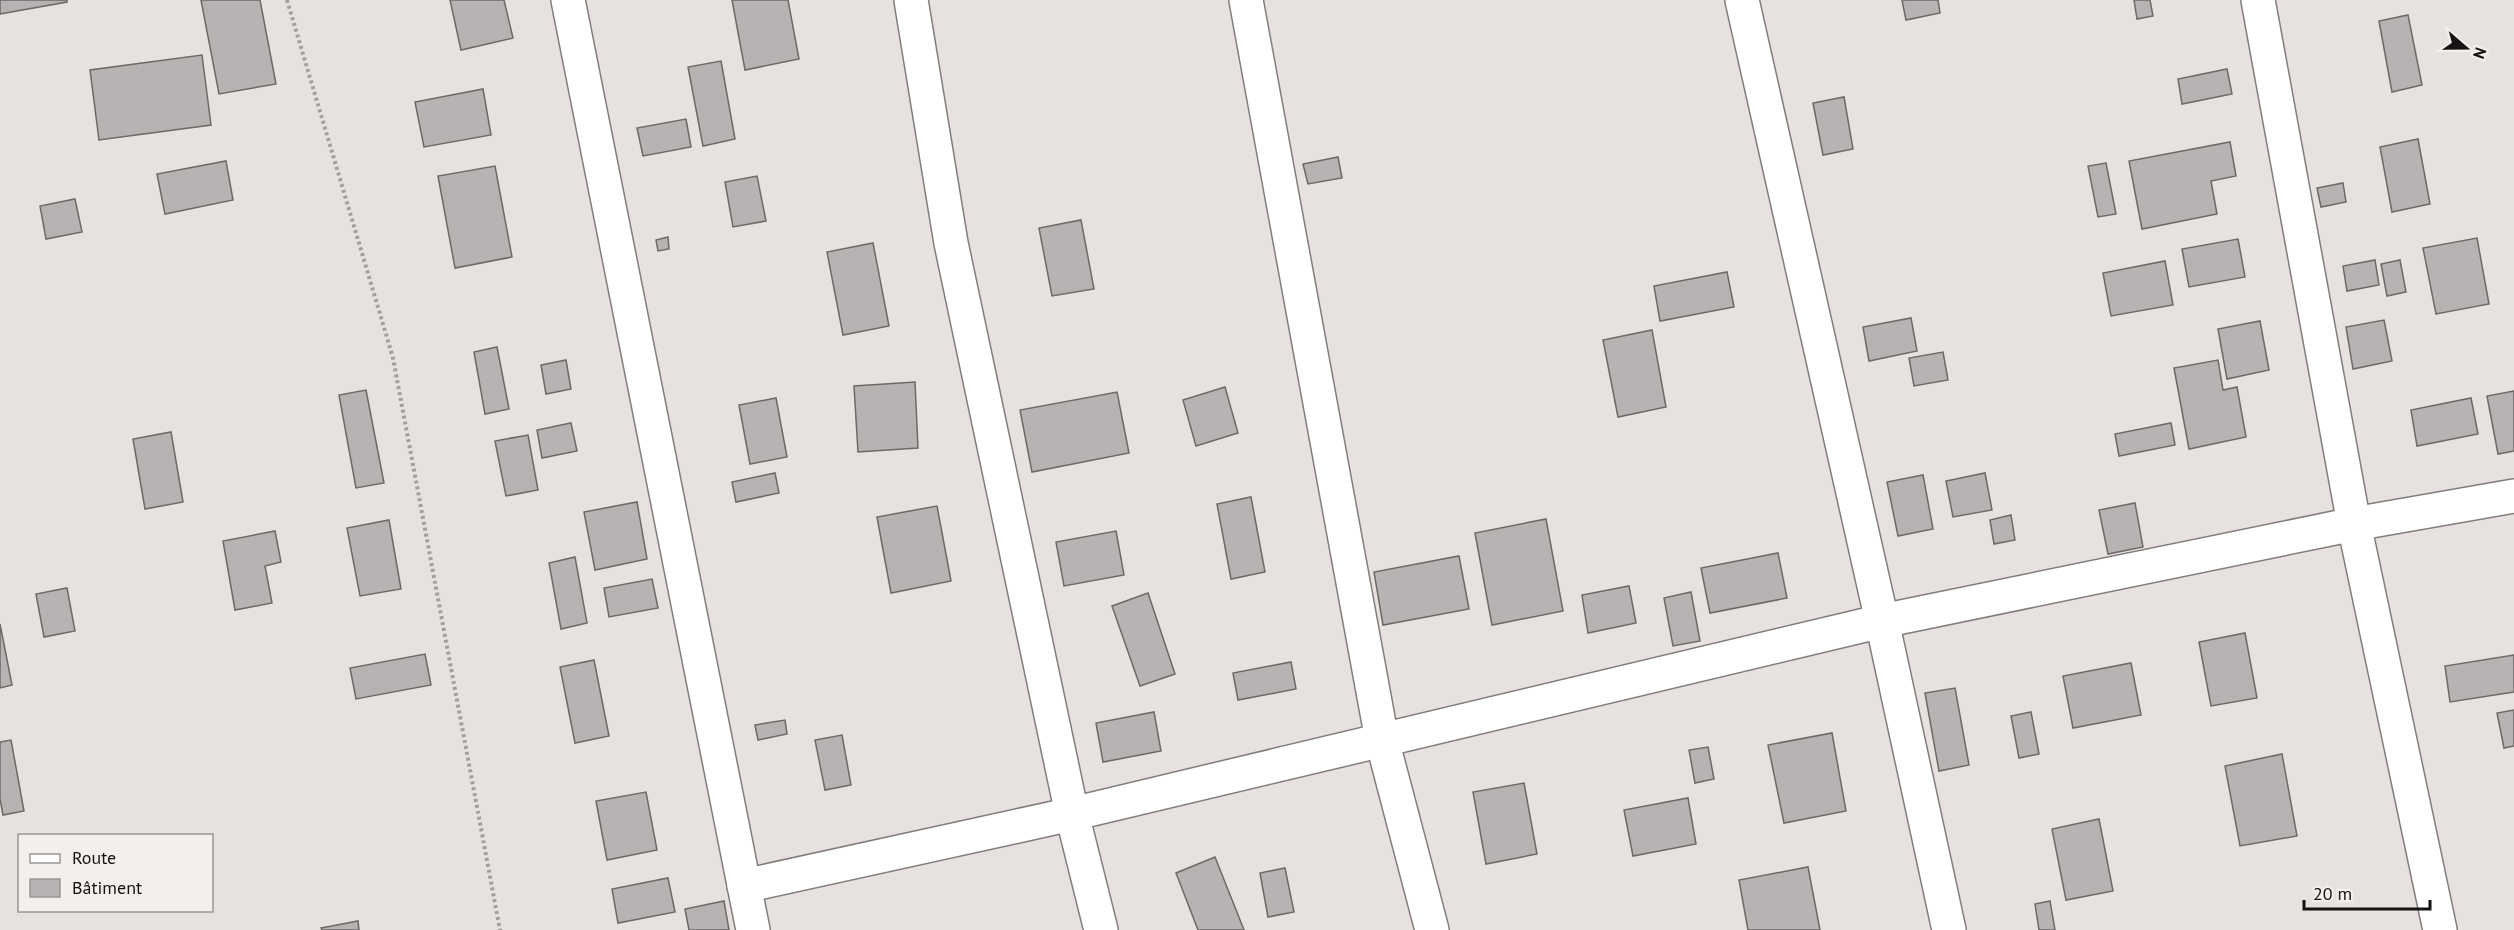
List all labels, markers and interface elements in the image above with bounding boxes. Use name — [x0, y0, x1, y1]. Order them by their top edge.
north arrow — [2436, 18, 2496, 78]
text: N — [2469, 45, 2491, 61]
legend — [18, 834, 213, 912]
text: Route — [72, 846, 116, 869]
scale bar — [2304, 873, 2430, 911]
text: Bâtiment — [72, 876, 142, 899]
text: 20 m — [2313, 882, 2352, 905]

